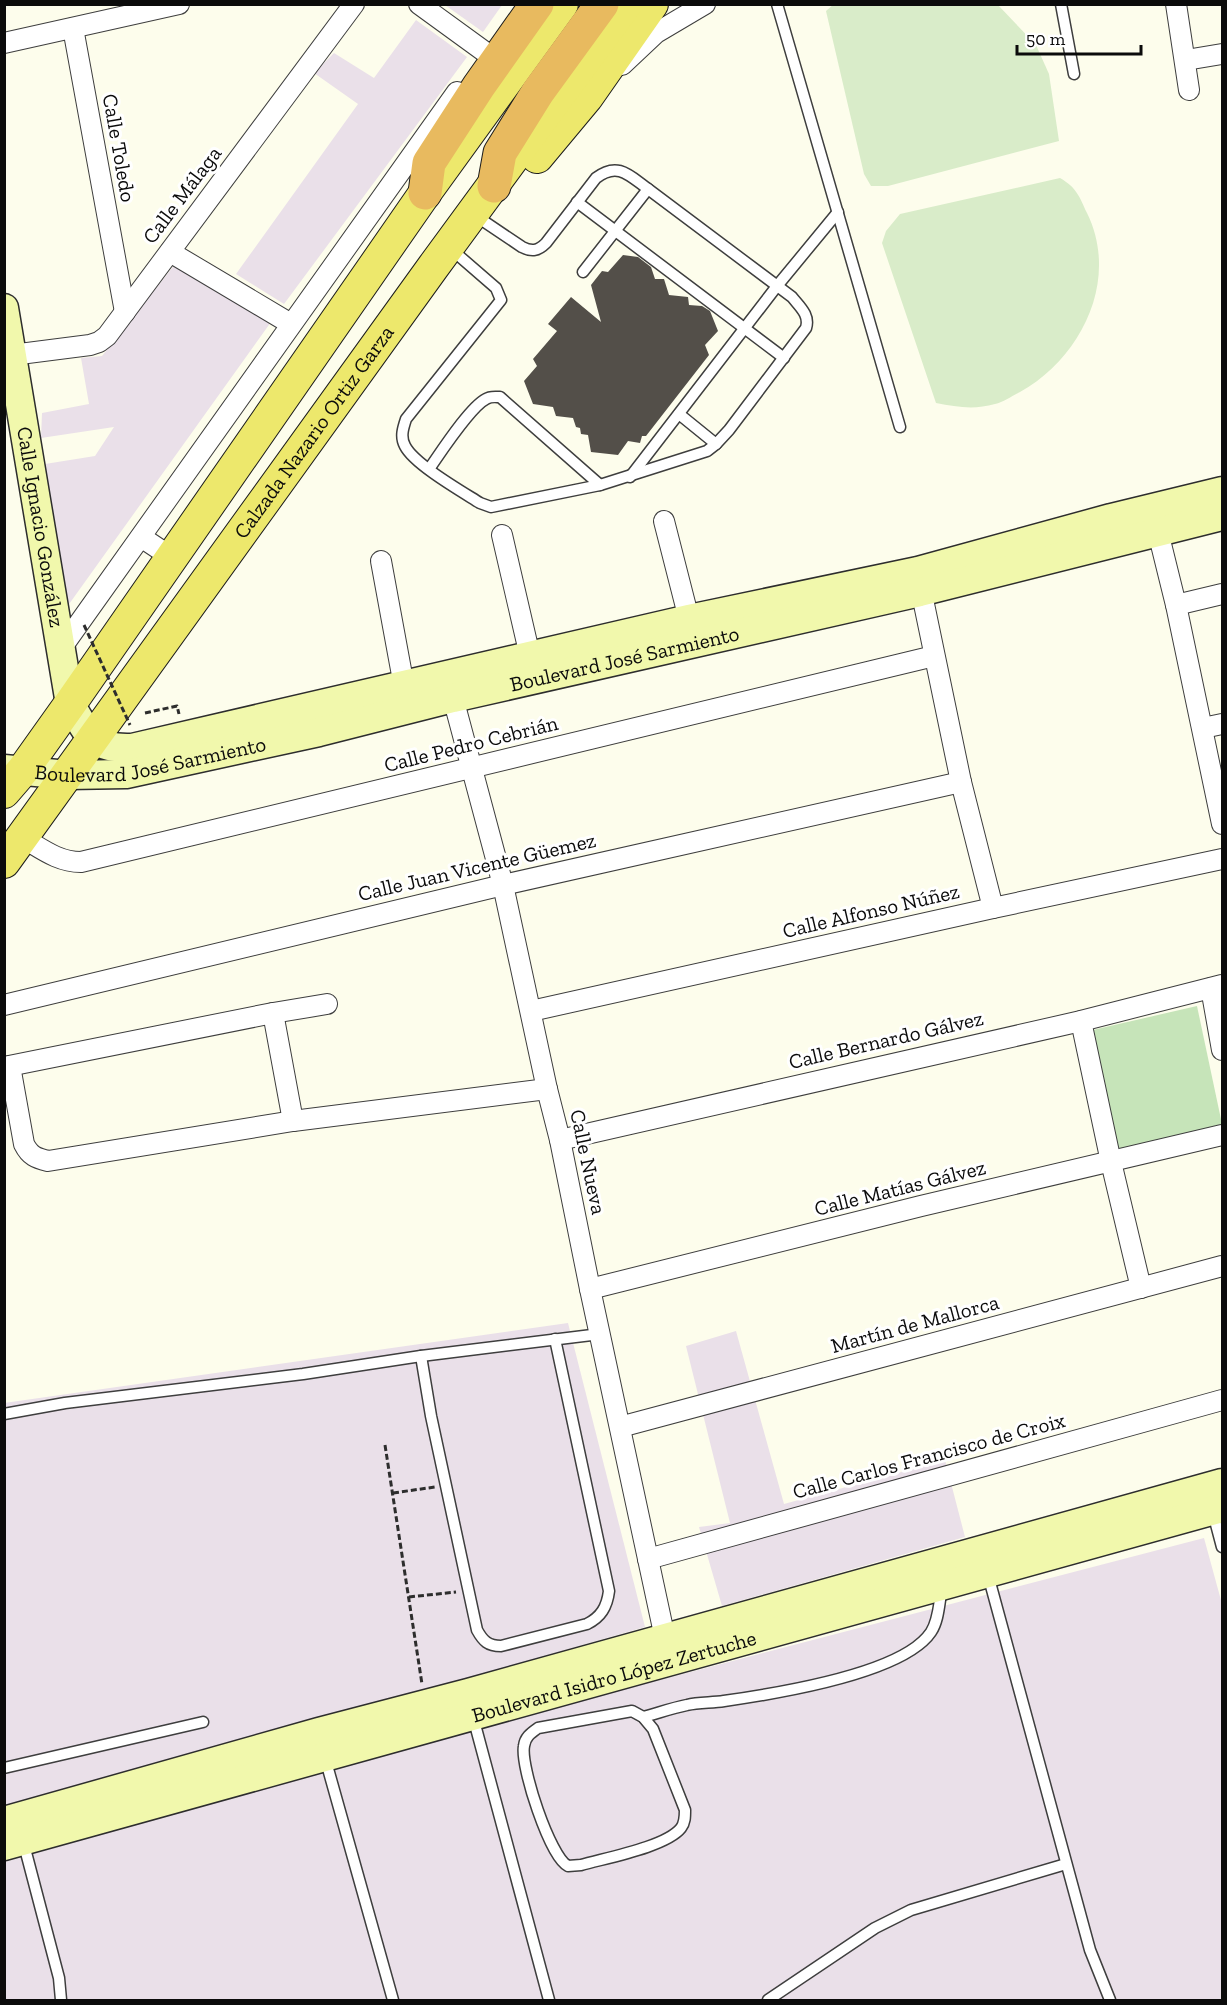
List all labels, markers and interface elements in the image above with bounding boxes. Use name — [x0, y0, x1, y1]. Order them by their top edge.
scale bar — [1017, 18, 1142, 56]
text: 50 m — [1026, 28, 1066, 50]
street label: Calle Toledo — [98, 92, 141, 204]
street label: Calle Málaga — [137, 141, 226, 248]
street label: Calzada Nazario Ortiz Garza — [228, 320, 399, 543]
street label: Calle Ignacio González — [12, 425, 70, 629]
street label: Boulevard José Sarmiento — [507, 620, 742, 697]
street label: Calle Pedro Cebrián — [381, 710, 560, 777]
street label: Boulevard José Sarmiento — [34, 731, 268, 787]
street label: Calle Juan Vicente Güemez — [356, 827, 598, 906]
street label: Calle Alfonso Núñez — [780, 878, 962, 943]
street label: Calle Bernardo Gálvez — [786, 1005, 986, 1074]
street label: Calle Nueva — [565, 1107, 612, 1217]
street label: Calle Matías Gálvez — [812, 1154, 988, 1221]
street label: Martín de Mallorca — [828, 1289, 1002, 1358]
street label: Calle Carlos Francisco de Croix — [790, 1407, 1068, 1504]
street label: Boulevard Isidro López Zertuche — [469, 1625, 759, 1728]

